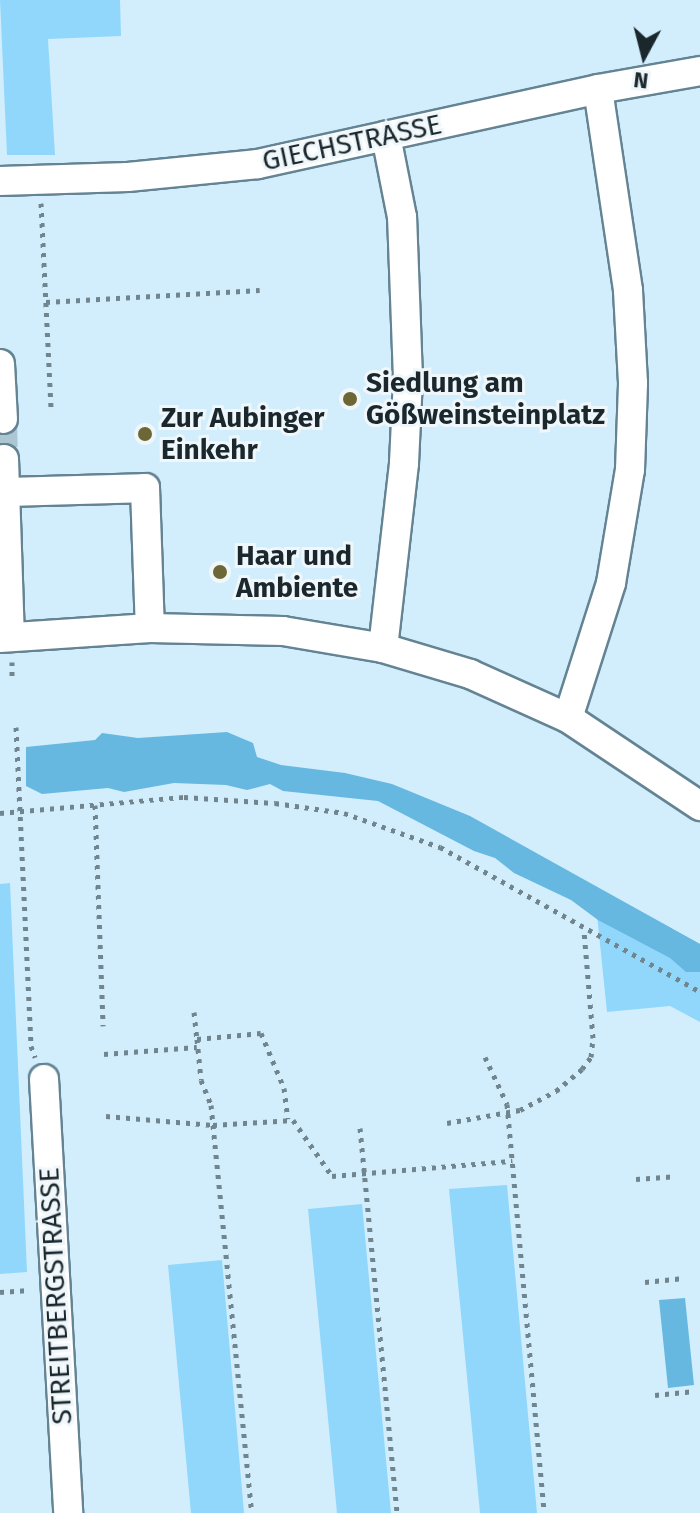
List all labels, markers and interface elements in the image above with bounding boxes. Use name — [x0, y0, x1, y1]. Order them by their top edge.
north arrow — [604, 16, 684, 96]
text: N — [632, 66, 650, 95]
street label: GIECHSTRASSE — [259, 108, 445, 178]
place label: Siedlung am Gößweinsteinplatz — [366, 366, 605, 432]
marker: Siedlung am Gößweinsteinplatz — [341, 390, 359, 408]
place label: Zur Aubinger Einkehr — [161, 401, 324, 467]
marker: Zur Aubinger Einkehr — [136, 425, 154, 443]
place label: Haar und Ambiente — [236, 539, 358, 605]
marker: Haar und Ambiente — [211, 563, 229, 581]
street label: STREITBERGSTRASSE — [32, 1167, 80, 1425]

